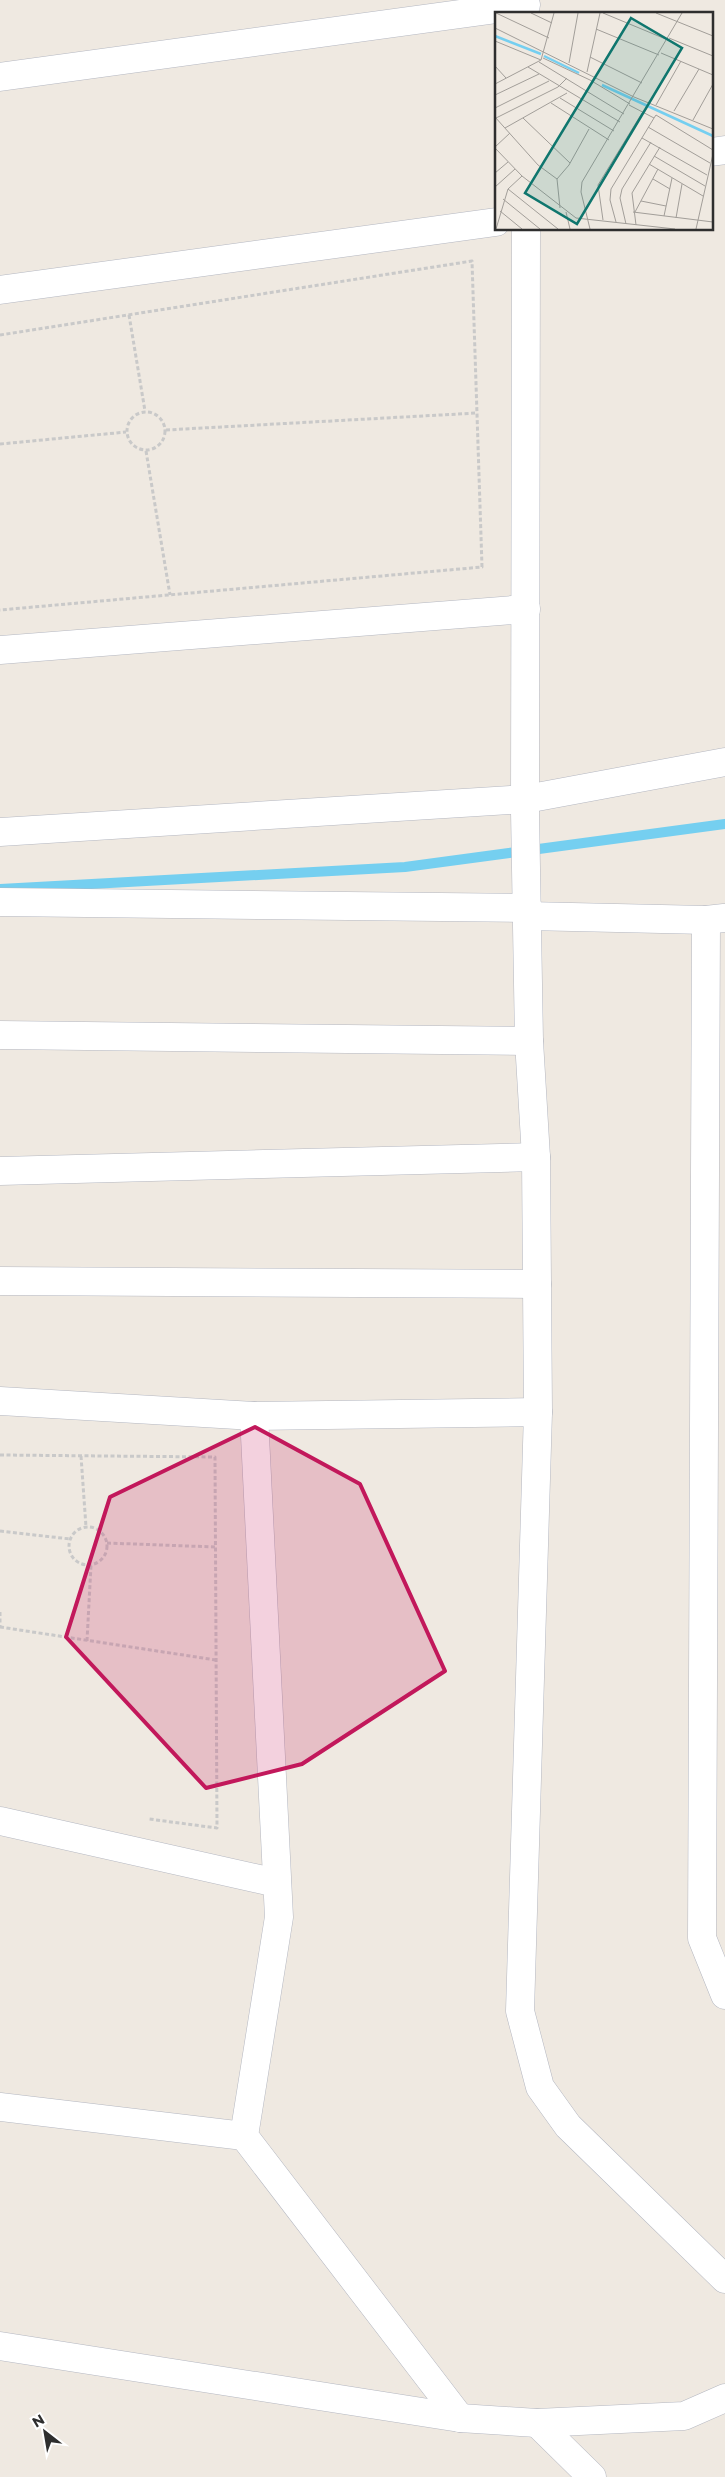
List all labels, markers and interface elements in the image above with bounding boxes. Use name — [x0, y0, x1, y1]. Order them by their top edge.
inset map — [495, 12, 712, 230]
north arrow — [20, 2407, 70, 2457]
text: N — [29, 2410, 48, 2431]

